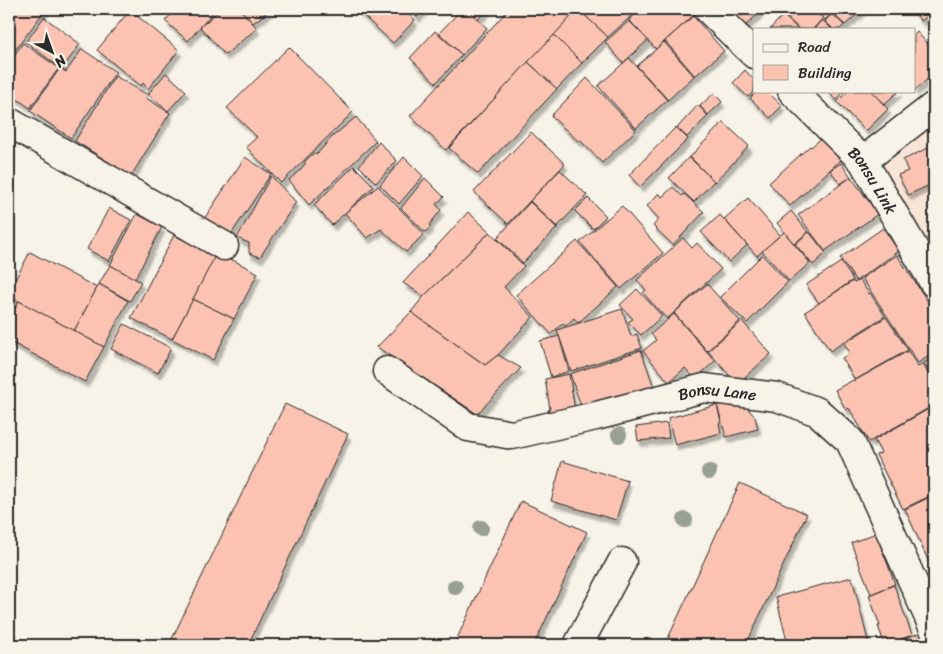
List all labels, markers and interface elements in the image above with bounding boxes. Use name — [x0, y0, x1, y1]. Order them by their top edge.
north arrow — [28, 28, 78, 78]
legend — [753, 28, 916, 92]
text: Road — [798, 34, 831, 60]
text: N — [48, 48, 73, 74]
text: Building — [798, 60, 852, 86]
street label: Bonsu Link — [841, 139, 905, 220]
street label: Bonsu Lane — [675, 374, 758, 409]

